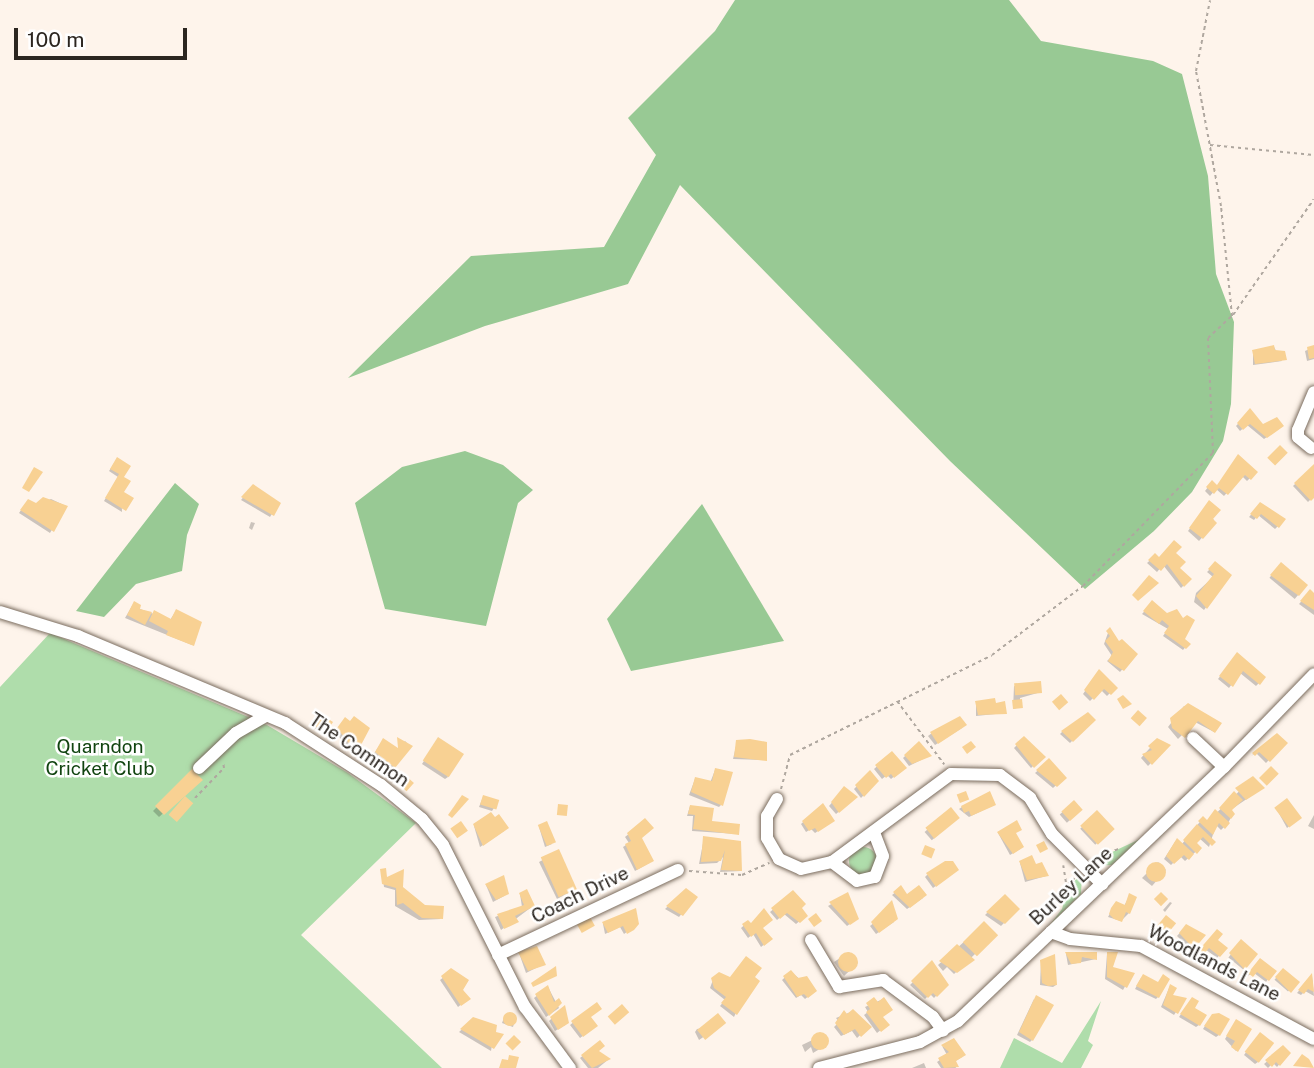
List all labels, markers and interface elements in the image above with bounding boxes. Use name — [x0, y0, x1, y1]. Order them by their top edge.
scale bar — [18, 14, 191, 58]
text: 100 m — [27, 27, 84, 52]
street label: The Common — [305, 708, 413, 792]
park label: Quarndon Cricket Club — [46, 736, 154, 780]
street label: Burley Lane — [1025, 842, 1117, 930]
street label: Coach Drive — [528, 862, 632, 928]
street label: Woodlands Lane — [1144, 920, 1284, 1006]

